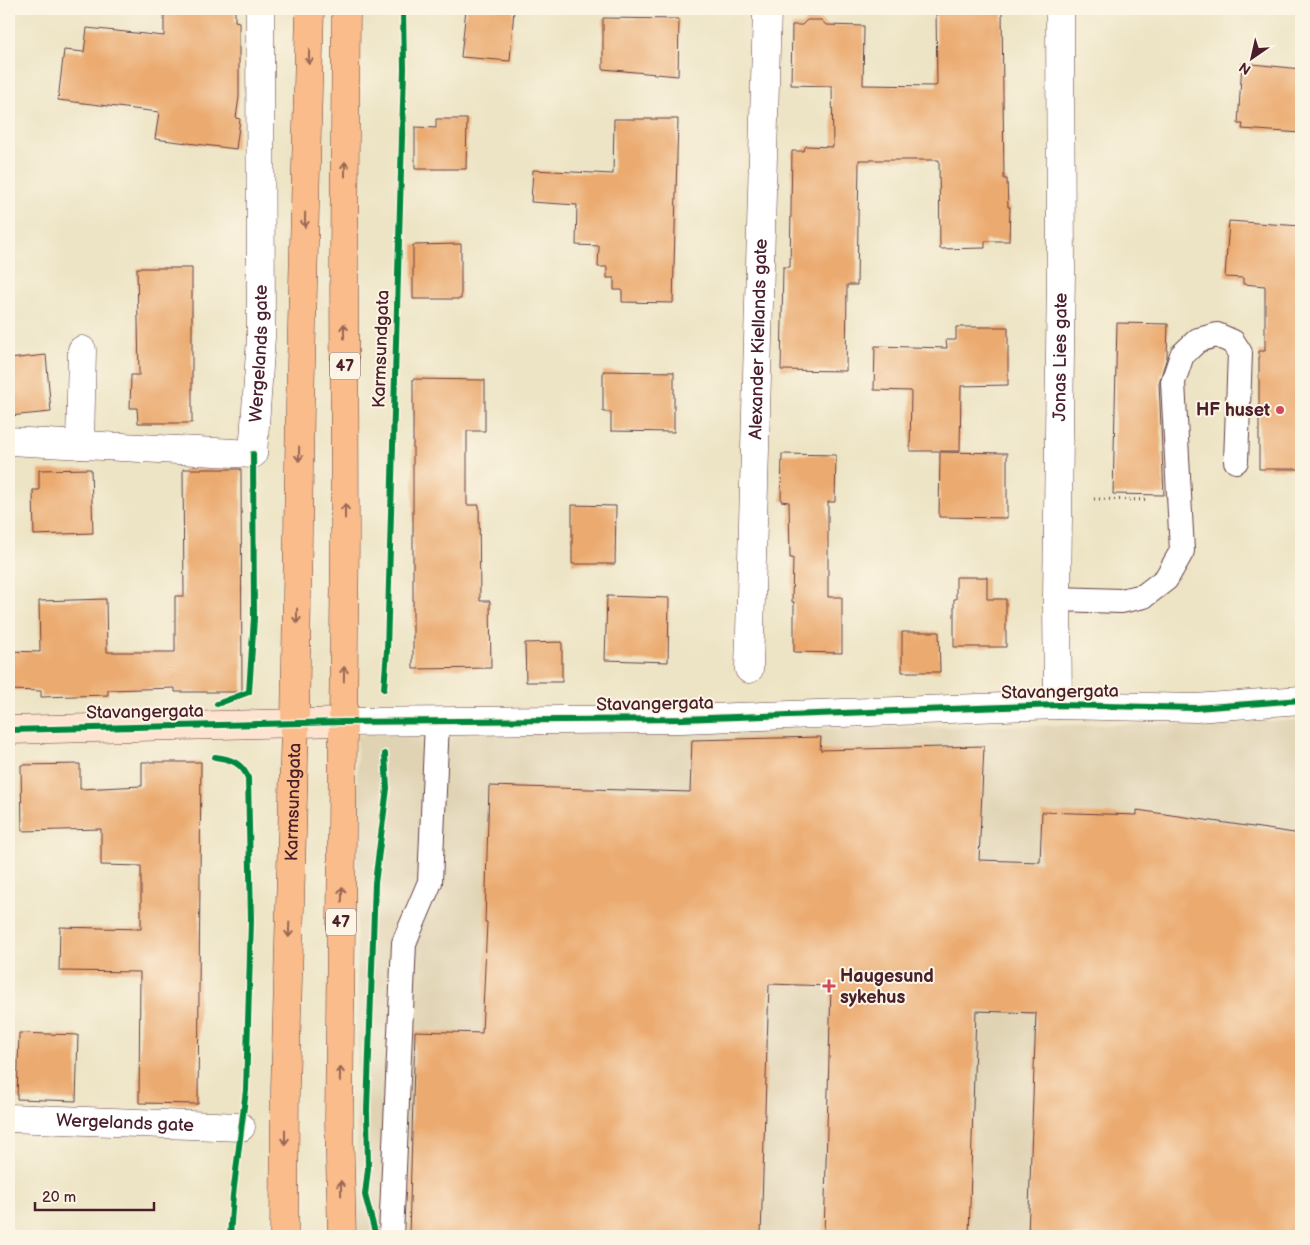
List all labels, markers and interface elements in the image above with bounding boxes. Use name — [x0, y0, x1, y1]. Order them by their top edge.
north arrow — [1228, 32, 1278, 82]
one-way arrow — [304, 49, 314, 65]
text: N — [1236, 58, 1254, 78]
one-way arrow — [340, 161, 350, 177]
one-way arrow — [300, 212, 310, 228]
street label: Alexander Kiellands gate — [745, 238, 771, 440]
street label: Wergelands gate — [245, 284, 272, 423]
street label: Karmsundgata — [368, 290, 394, 408]
street label: Jonas Lies gate — [1049, 292, 1071, 422]
one-way arrow — [339, 323, 349, 340]
road number: 47 — [330, 352, 360, 380]
place label: HF huset — [1196, 400, 1270, 421]
marker: HF huset — [1274, 404, 1286, 416]
one-way arrow — [294, 446, 304, 462]
one-way arrow — [340, 503, 350, 520]
one-way arrow — [292, 608, 301, 624]
one-way arrow — [339, 666, 349, 682]
street label: Stavangergata — [1001, 680, 1119, 704]
street label: Stavangergata — [596, 692, 714, 716]
street label: Stavangergata — [86, 700, 204, 724]
street label: Karmsundgata — [281, 743, 305, 862]
one-way arrow — [337, 886, 347, 902]
road number: 47 — [326, 909, 356, 936]
one-way arrow — [284, 922, 294, 938]
place label: Haugesund sykehus — [840, 966, 934, 1008]
marker: Haugesund sykehus — [822, 979, 836, 993]
one-way arrow — [335, 1066, 345, 1082]
street label: Wergelands gate — [56, 1109, 195, 1136]
one-way arrow — [280, 1129, 289, 1145]
scale bar — [35, 1180, 154, 1212]
one-way arrow — [336, 1180, 345, 1196]
text: 20 m — [42, 1188, 76, 1207]

